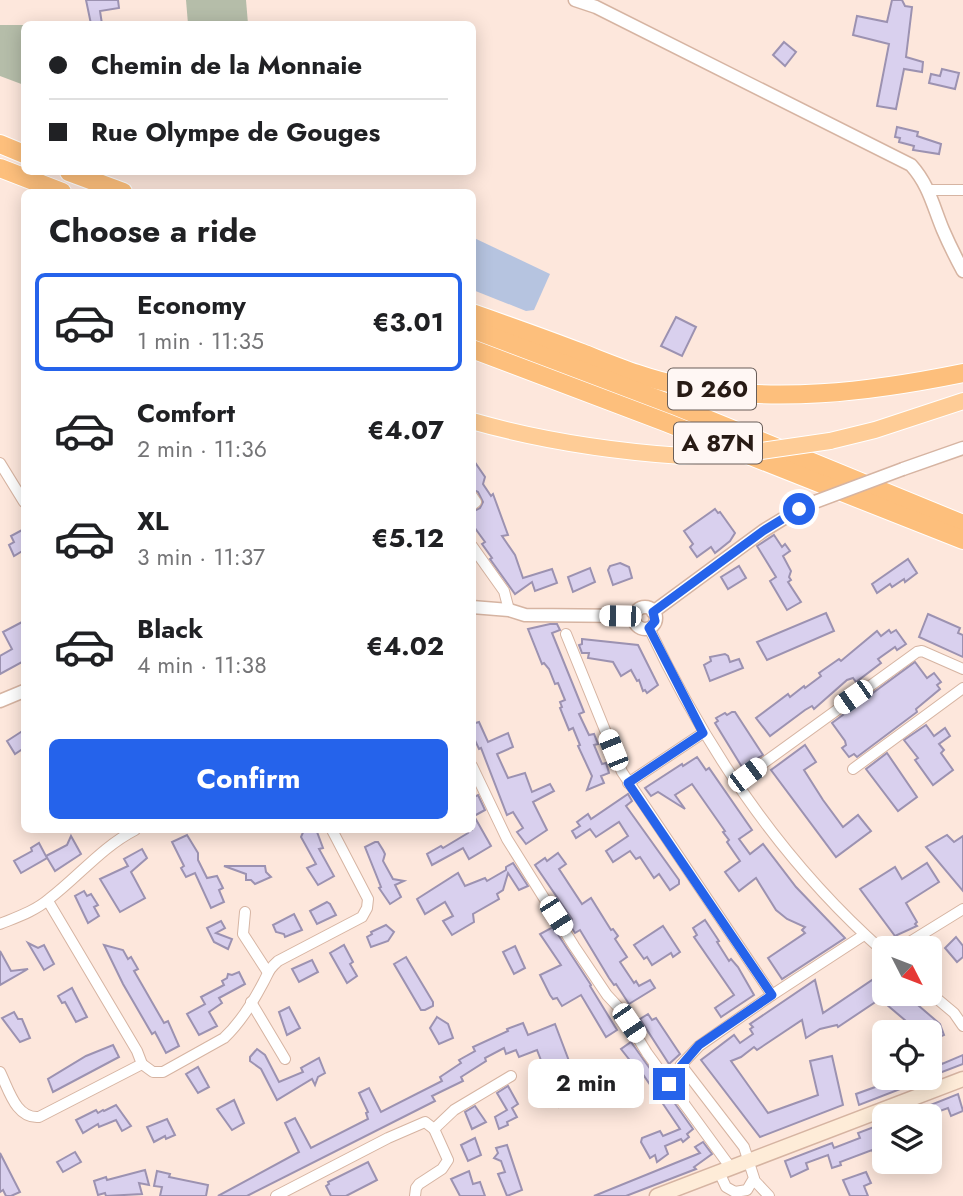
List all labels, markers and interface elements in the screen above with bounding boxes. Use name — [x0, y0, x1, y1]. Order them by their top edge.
text: Chemin de la Monnaie — [91, 46, 362, 84]
text: Rue Olympe de Gouges — [91, 113, 380, 151]
text: Choose a ride — [49, 208, 257, 254]
text: Economy — [137, 286, 246, 324]
icon: car — [53, 291, 116, 354]
text: €3.01 — [372, 303, 444, 341]
text: 1 min · 11:35 — [137, 324, 264, 358]
road number: D 260 — [668, 368, 756, 410]
text: Comfort — [137, 394, 235, 432]
icon: car — [53, 399, 116, 462]
text: €4.07 — [368, 411, 444, 449]
road number: A 87N — [674, 422, 762, 463]
text: 2 min · 11:36 — [137, 432, 267, 466]
route start — [783, 493, 815, 525]
text: XL — [137, 502, 169, 540]
icon: car — [53, 507, 116, 570]
text: €5.12 — [372, 519, 444, 557]
text: 3 min · 11:37 — [137, 540, 265, 574]
car — [599, 605, 642, 627]
text: Black — [137, 610, 203, 648]
icon: car — [53, 615, 116, 678]
text: €4.02 — [366, 627, 444, 665]
text: 4 min · 11:38 — [137, 648, 267, 682]
car — [830, 676, 877, 718]
car — [596, 727, 631, 773]
button: Confirm — [49, 739, 448, 819]
car — [724, 754, 771, 796]
car — [536, 893, 577, 939]
north arrow — [872, 936, 942, 1006]
map controls — [872, 936, 942, 1174]
car — [609, 1000, 650, 1046]
button: locate — [872, 1020, 942, 1090]
callout: 2 min — [529, 1060, 644, 1108]
text: 2 min — [556, 1066, 616, 1100]
route end — [653, 1068, 685, 1100]
button: layers — [872, 1104, 942, 1174]

